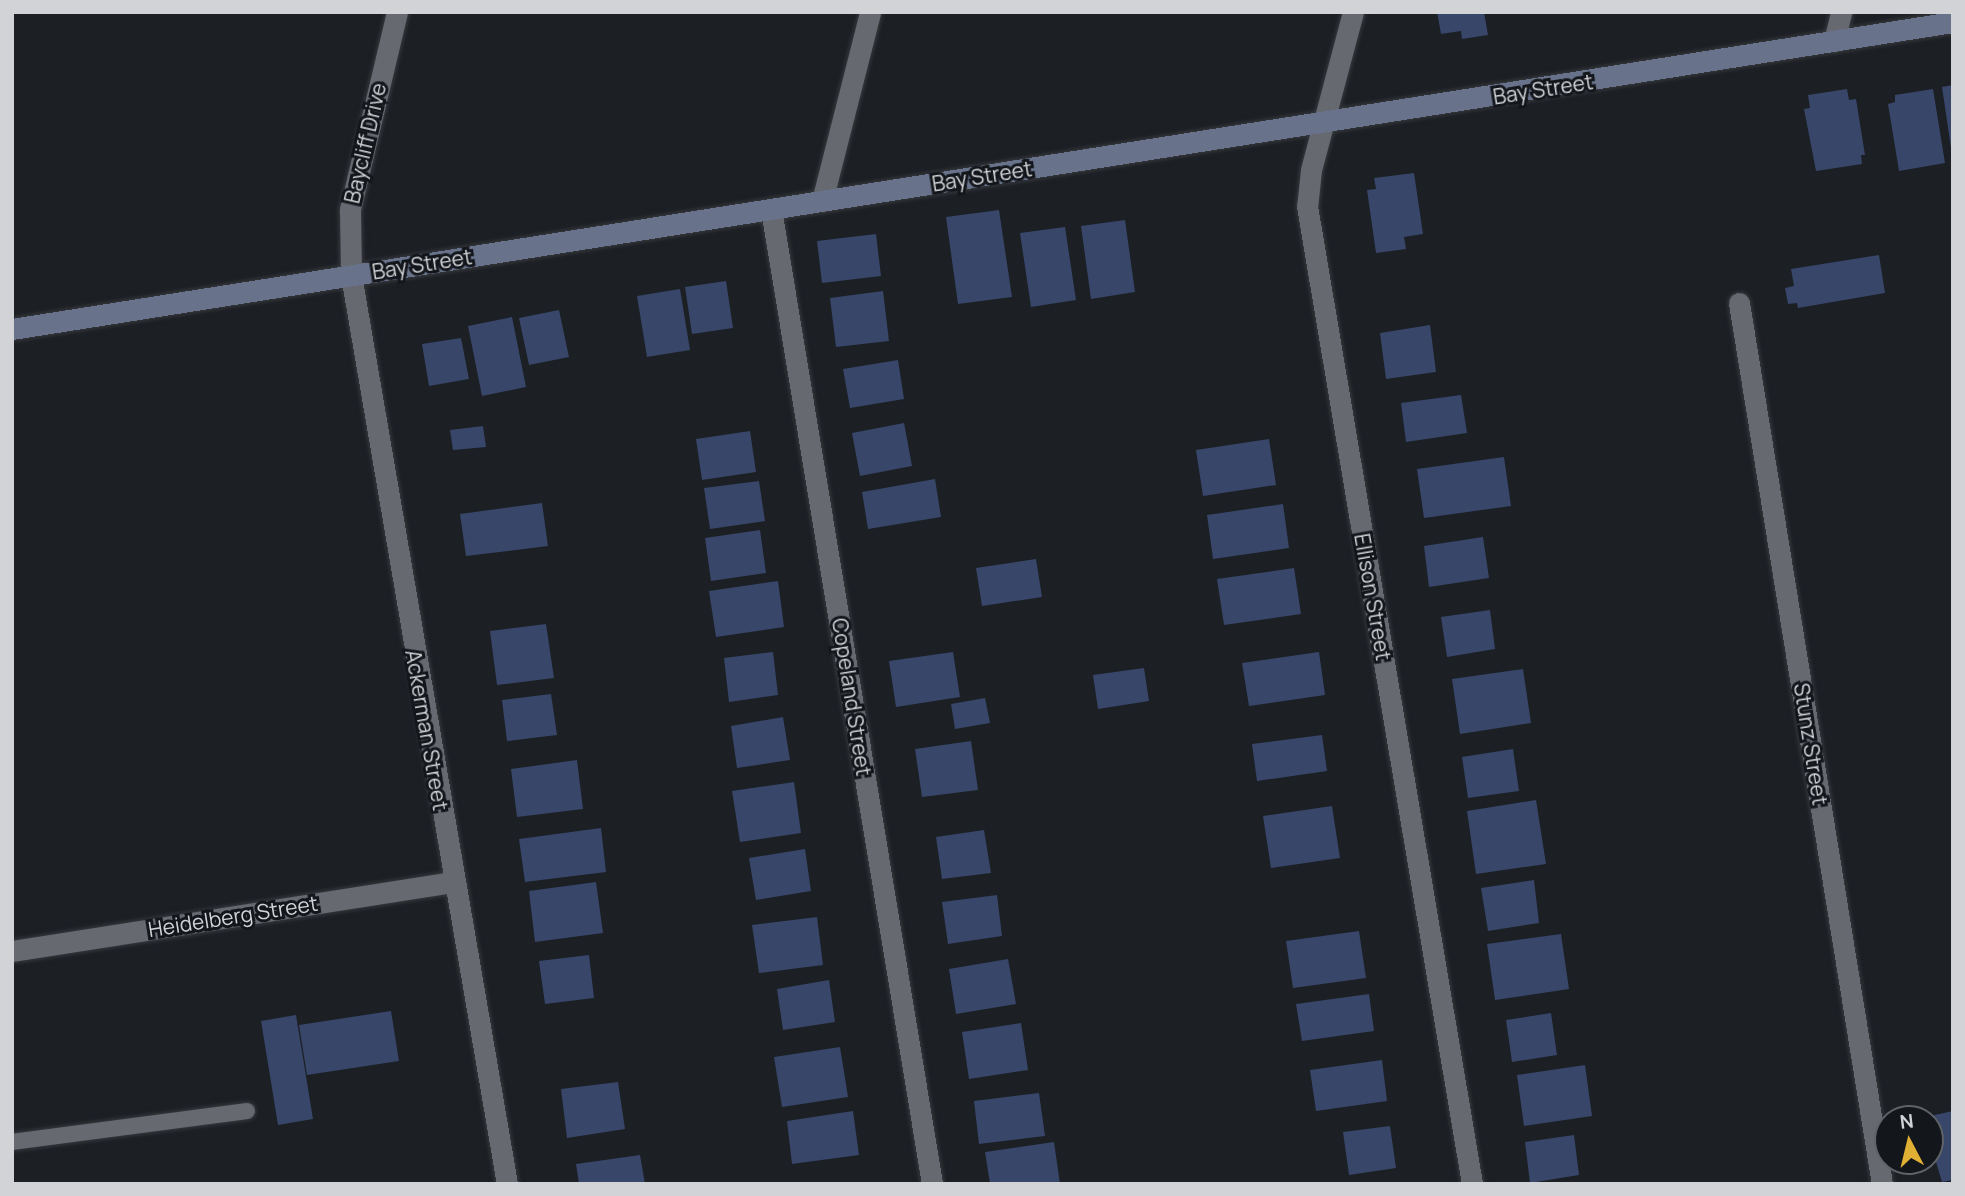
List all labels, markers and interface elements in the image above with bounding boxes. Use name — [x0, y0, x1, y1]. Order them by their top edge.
street label: Bay Street — [1491, 69, 1595, 109]
street label: Baycliff Drive — [339, 80, 391, 206]
street label: Bay Street — [930, 156, 1034, 196]
street label: Bay Street — [370, 244, 474, 284]
street label: Ellison Street — [1349, 532, 1397, 662]
street label: Copeland Street — [827, 616, 877, 778]
street label: Ackerman Street — [400, 648, 454, 812]
street label: Stunz Street — [1789, 681, 1833, 807]
street label: Heidelberg Street — [146, 890, 320, 942]
north arrow — [1874, 1105, 1944, 1175]
text: N — [1898, 1107, 1915, 1135]

